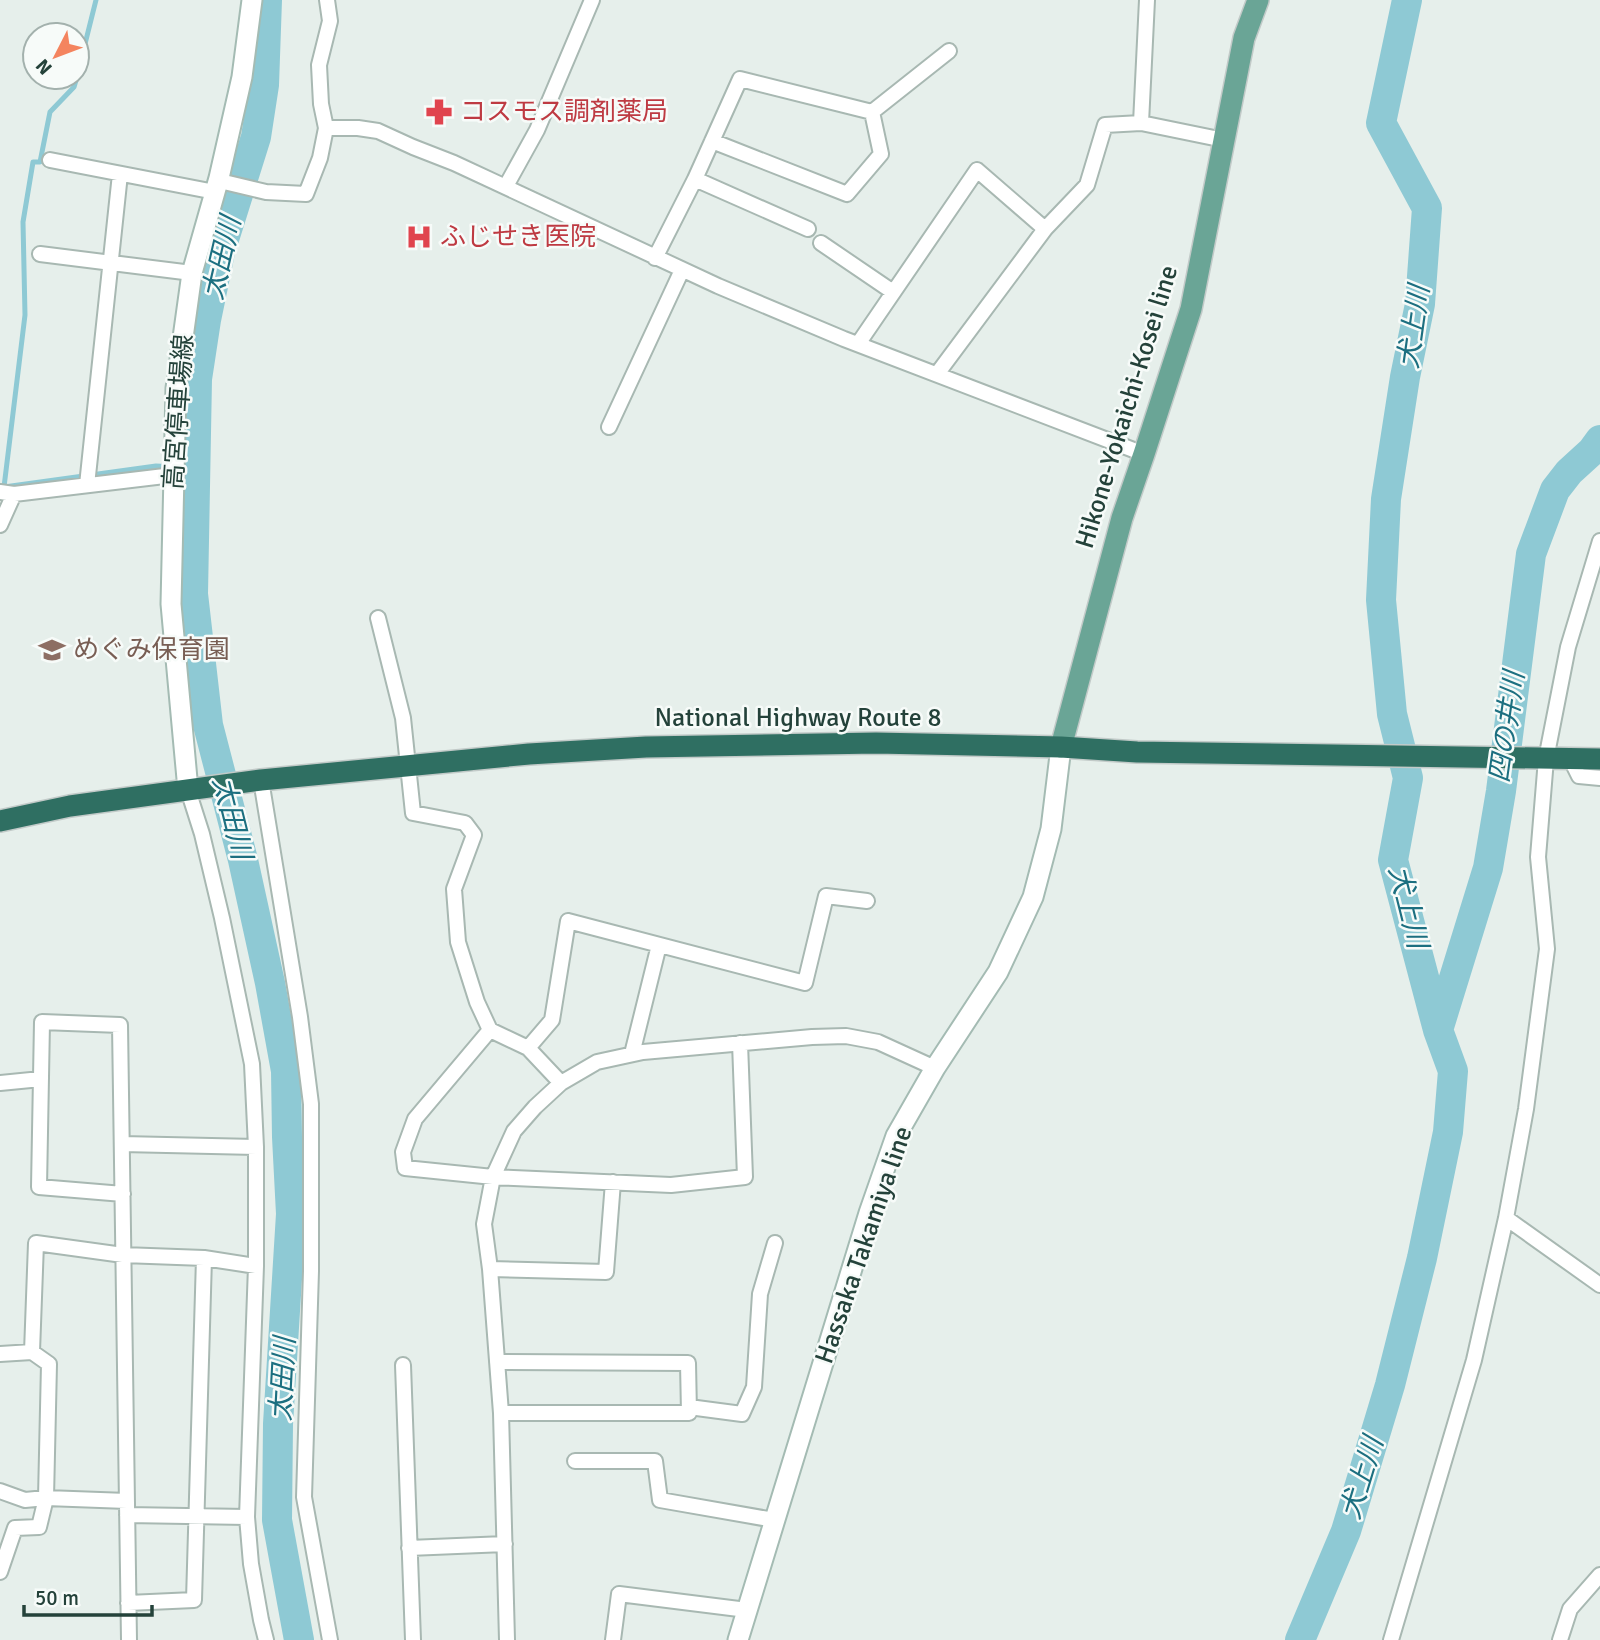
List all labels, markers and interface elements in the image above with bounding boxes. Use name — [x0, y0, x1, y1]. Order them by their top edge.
north arrow — [21, 21, 91, 91]
text: N — [31, 54, 57, 80]
place label: コスモス調剤薬局 — [460, 96, 668, 128]
pharmacy icon: コスモス調剤薬局 — [424, 97, 454, 127]
water label: 太田川 — [196, 210, 249, 303]
place label: ふじせき医院 — [440, 221, 596, 253]
hospital icon: ふじせき医院 — [404, 222, 434, 252]
street label: Hikone-Yokaichi-Kosei line — [1069, 262, 1185, 552]
water label: 犬上川 — [1391, 280, 1437, 371]
street label: 高宮停車場線 — [158, 333, 200, 491]
place label: めぐみ保育園 — [73, 634, 230, 666]
school or university icon: めぐみ保育園 — [37, 635, 67, 665]
water label: 四の井川 — [1482, 666, 1532, 785]
street label: National Highway Route 8 — [654, 702, 942, 734]
water label: 太田川 — [205, 773, 259, 866]
water label: 犬上川 — [1381, 862, 1435, 955]
street label: Hassaka Takamiya line — [808, 1122, 920, 1368]
water label: 太田川 — [264, 1333, 302, 1422]
water label: 犬上川 — [1333, 1430, 1391, 1523]
scale bar — [24, 1574, 152, 1618]
text: 50 m — [35, 1585, 79, 1611]

